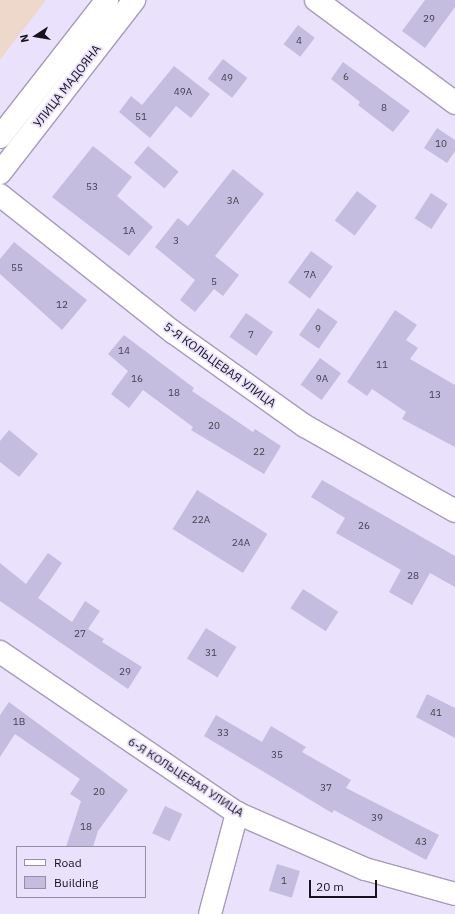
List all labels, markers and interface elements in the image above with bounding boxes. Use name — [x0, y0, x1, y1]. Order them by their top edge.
house number: 29 — [423, 13, 435, 25]
north arrow — [16, 16, 56, 56]
text: N — [17, 33, 32, 44]
house number: 4 — [296, 35, 302, 47]
street label: УЛИЦА МАДОЯНА — [30, 42, 104, 130]
house number: 6 — [343, 71, 349, 83]
house number: 49 — [221, 72, 233, 84]
house number: 49А — [174, 86, 192, 98]
house number: 8 — [381, 102, 387, 114]
house number: 51 — [135, 111, 147, 123]
house number: 10 — [435, 138, 447, 150]
house number: 53 — [86, 181, 98, 193]
house number: 3А — [227, 195, 239, 207]
house number: 1А — [123, 225, 135, 237]
house number: 3 — [173, 235, 179, 247]
house number: 55 — [11, 262, 23, 274]
house number: 7А — [304, 269, 316, 281]
house number: 5 — [211, 276, 217, 288]
house number: 12 — [56, 299, 68, 311]
street label: 5-Я КОЛЬЦЕВАЯ УЛИЦА — [161, 319, 279, 411]
house number: 9 — [315, 323, 321, 335]
house number: 7 — [248, 329, 254, 341]
house number: 14 — [118, 345, 130, 357]
house number: 11 — [376, 359, 388, 371]
house number: 16 — [131, 373, 143, 385]
house number: 9А — [316, 373, 328, 385]
house number: 18 — [168, 387, 180, 399]
house number: 13 — [429, 389, 441, 401]
house number: 20 — [208, 420, 220, 432]
house number: 22 — [253, 446, 265, 458]
house number: 22А — [192, 514, 210, 526]
house number: 26 — [358, 520, 370, 532]
house number: 24А — [232, 537, 250, 549]
house number: 28 — [407, 570, 419, 582]
house number: 27 — [74, 628, 86, 640]
house number: 31 — [205, 647, 217, 659]
house number: 29 — [119, 666, 131, 678]
house number: 41 — [430, 707, 442, 719]
house number: 1В — [13, 716, 25, 728]
house number: 33 — [217, 727, 229, 739]
street label: 6-Я КОЛЬЦЕВАЯ УЛИЦА — [125, 734, 247, 820]
house number: 35 — [271, 749, 283, 761]
house number: 37 — [320, 782, 332, 794]
house number: 20 — [93, 786, 105, 798]
house number: 39 — [371, 812, 383, 824]
house number: 18 — [80, 821, 92, 833]
house number: 43 — [415, 836, 427, 848]
legend — [16, 846, 146, 898]
text: Road — [54, 855, 82, 870]
scale bar — [311, 872, 379, 898]
text: Building — [54, 875, 98, 890]
house number: 1 — [281, 875, 287, 887]
text: 20 m — [316, 879, 344, 894]

